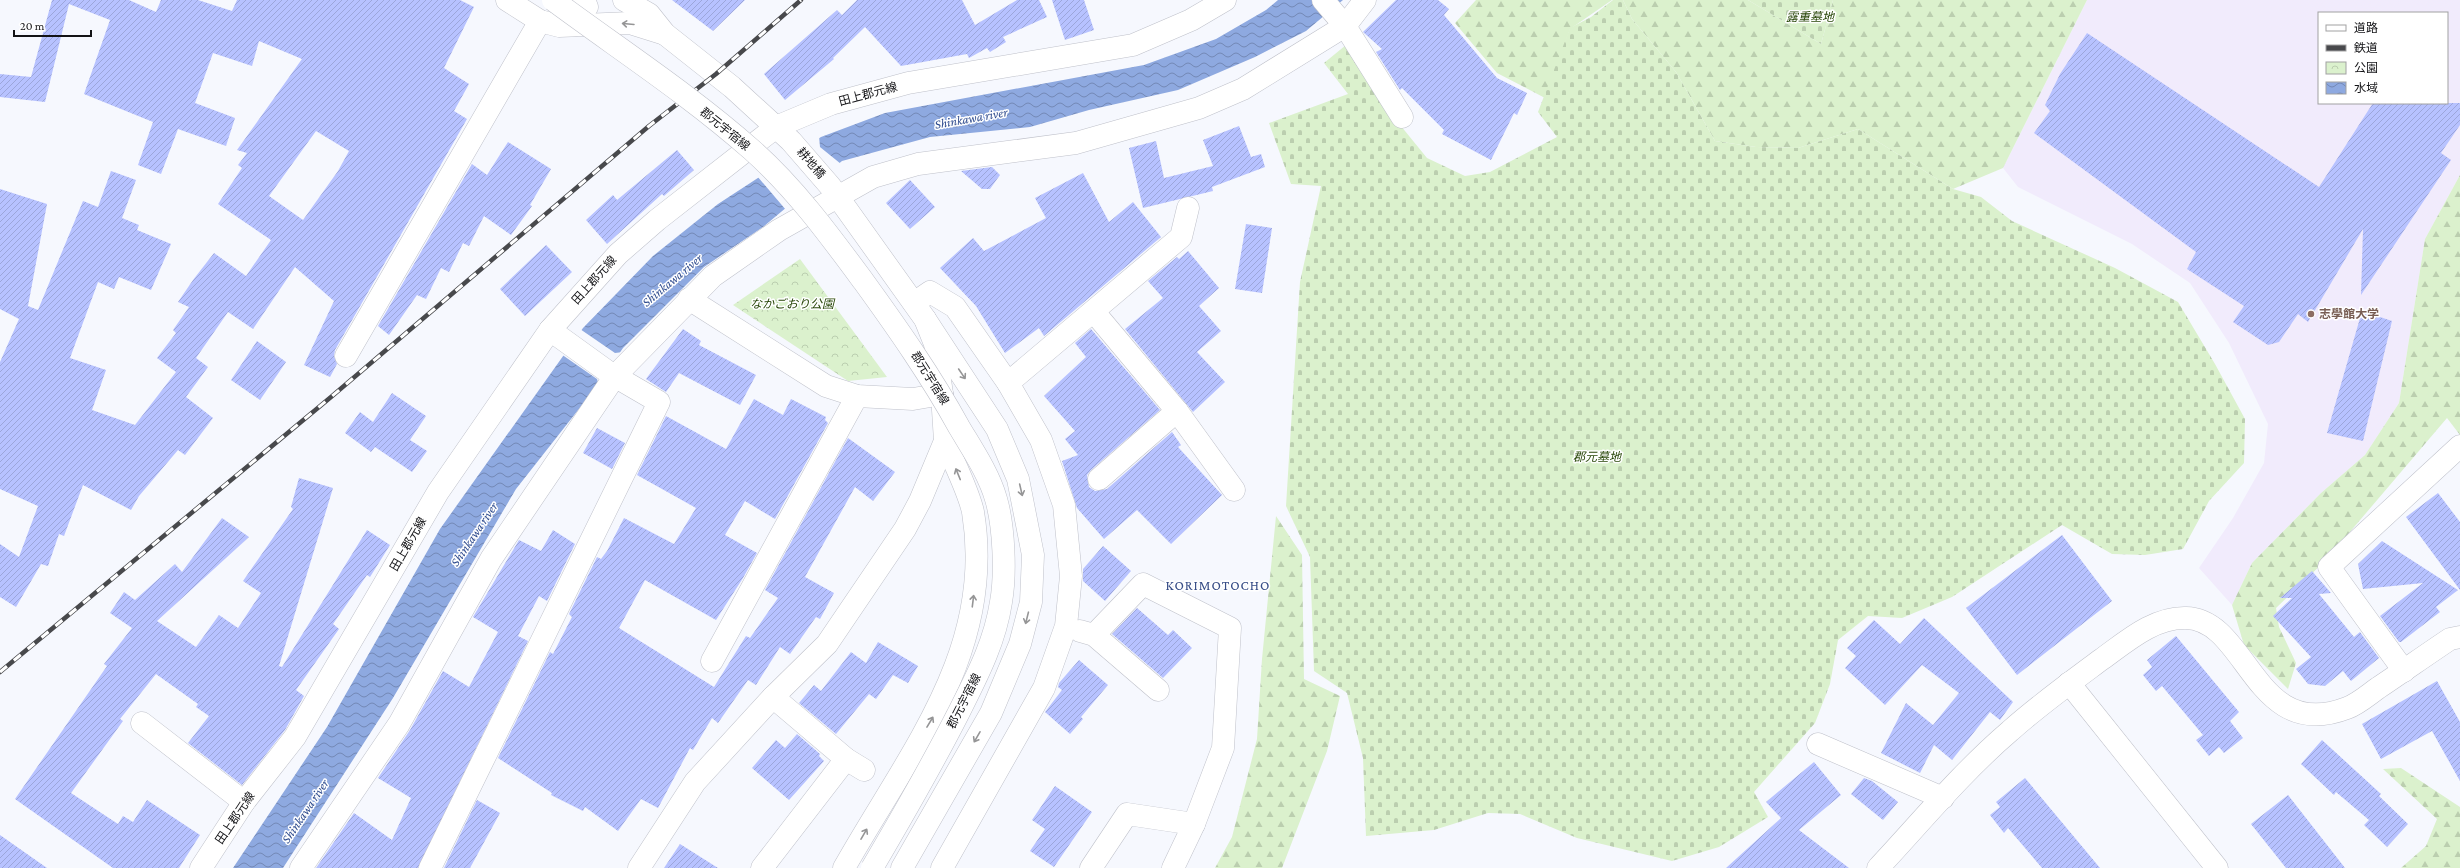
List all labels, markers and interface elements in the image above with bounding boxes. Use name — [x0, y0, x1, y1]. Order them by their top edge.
park label: 露重墓地 — [1786, 10, 1836, 24]
scale bar — [14, 12, 91, 38]
legend — [2318, 12, 2448, 104]
text: 20 m — [20, 19, 45, 33]
one-way arrow — [622, 20, 635, 27]
text: 道路 — [2354, 21, 2378, 35]
text: 鉄道 — [2354, 41, 2378, 55]
text: 公園 — [2354, 61, 2378, 75]
street label: 田上郡元線 — [837, 79, 899, 109]
text: 水域 — [2354, 81, 2378, 95]
water label: Shinkawa river — [933, 104, 1009, 132]
street label: 郡元宇宿線 — [697, 105, 753, 153]
street label: 耕地橋 — [794, 145, 828, 181]
water label: Shinkawa river — [639, 250, 705, 309]
street label: 田上郡元線 — [569, 253, 619, 307]
park label: なかごおり公園 — [750, 297, 836, 311]
place label: 志學館大学 — [2319, 307, 2379, 321]
marker: 志學館大学 — [2306, 309, 2316, 319]
street label: 郡元宇宿線 — [908, 349, 952, 407]
one-way arrow — [958, 369, 966, 380]
park label: 郡元墓地 — [1573, 450, 1623, 464]
one-way arrow — [954, 468, 961, 480]
one-way arrow — [1017, 483, 1025, 496]
water label: Shinkawa river — [447, 499, 501, 569]
street label: 田上郡元線 — [387, 515, 429, 573]
district label: KORIMOTOCHO — [1166, 577, 1270, 593]
one-way arrow — [969, 594, 977, 607]
one-way arrow — [1023, 611, 1030, 624]
street label: 郡元宇宿線 — [944, 671, 984, 731]
one-way arrow — [926, 716, 934, 728]
one-way arrow — [972, 731, 980, 743]
water label: Shinkawa river — [278, 776, 332, 846]
street label: 田上郡元線 — [212, 789, 258, 847]
one-way arrow — [860, 828, 868, 840]

